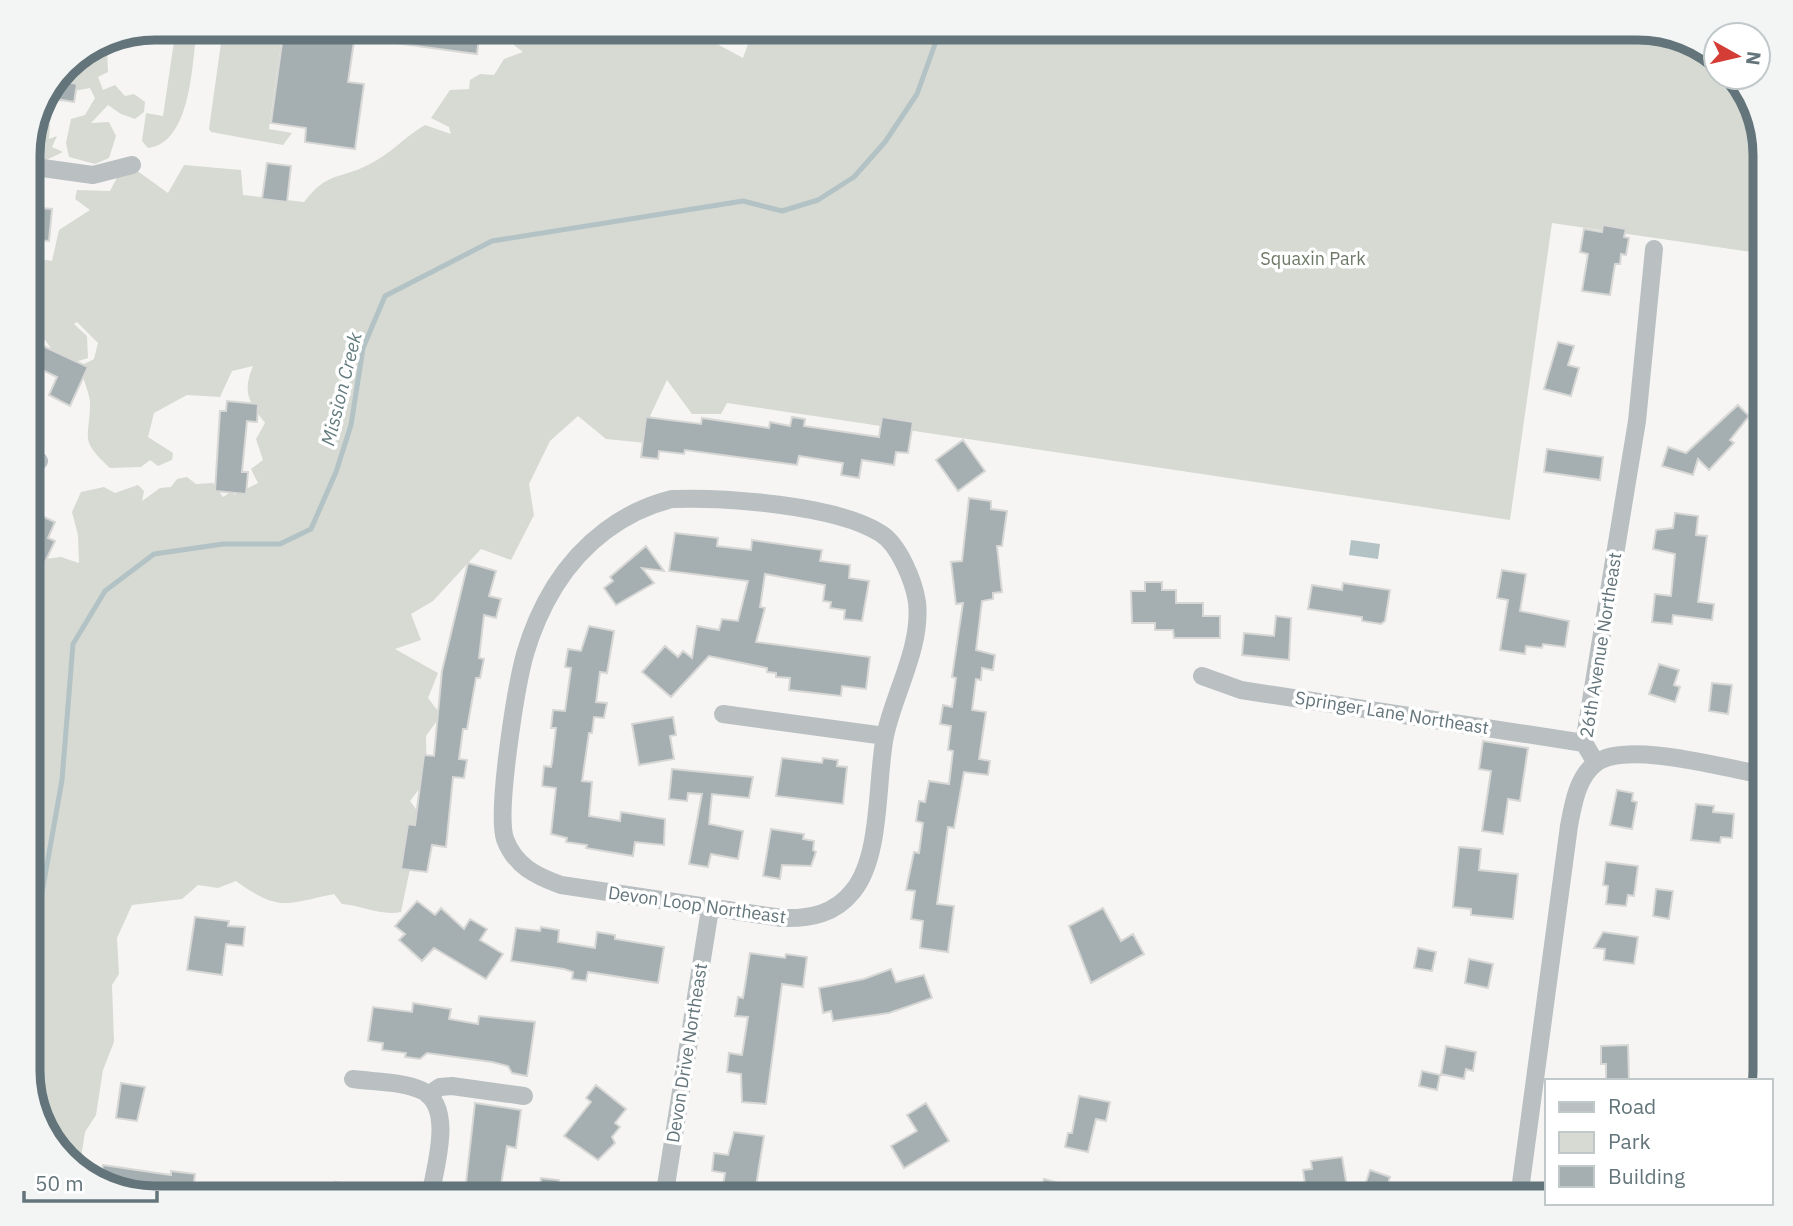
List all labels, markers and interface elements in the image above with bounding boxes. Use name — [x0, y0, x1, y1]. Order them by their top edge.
north arrow — [1702, 21, 1772, 91]
text: N — [1741, 50, 1767, 67]
park label: Squaxin Park — [1260, 247, 1366, 270]
water label: Mission Creek — [315, 329, 367, 448]
street label: 26th Avenue Northeast — [1575, 551, 1627, 739]
street label: Springer Lane Northeast — [1294, 686, 1491, 739]
street label: Devon Loop Northeast — [607, 881, 787, 928]
street label: Devon Drive Northeast — [661, 961, 712, 1144]
legend — [1545, 1079, 1772, 1205]
text: Road — [1608, 1092, 1656, 1120]
text: Park — [1608, 1127, 1651, 1155]
scale bar — [24, 1160, 158, 1204]
text: Building — [1608, 1162, 1685, 1190]
text: 50 m — [35, 1169, 84, 1197]

